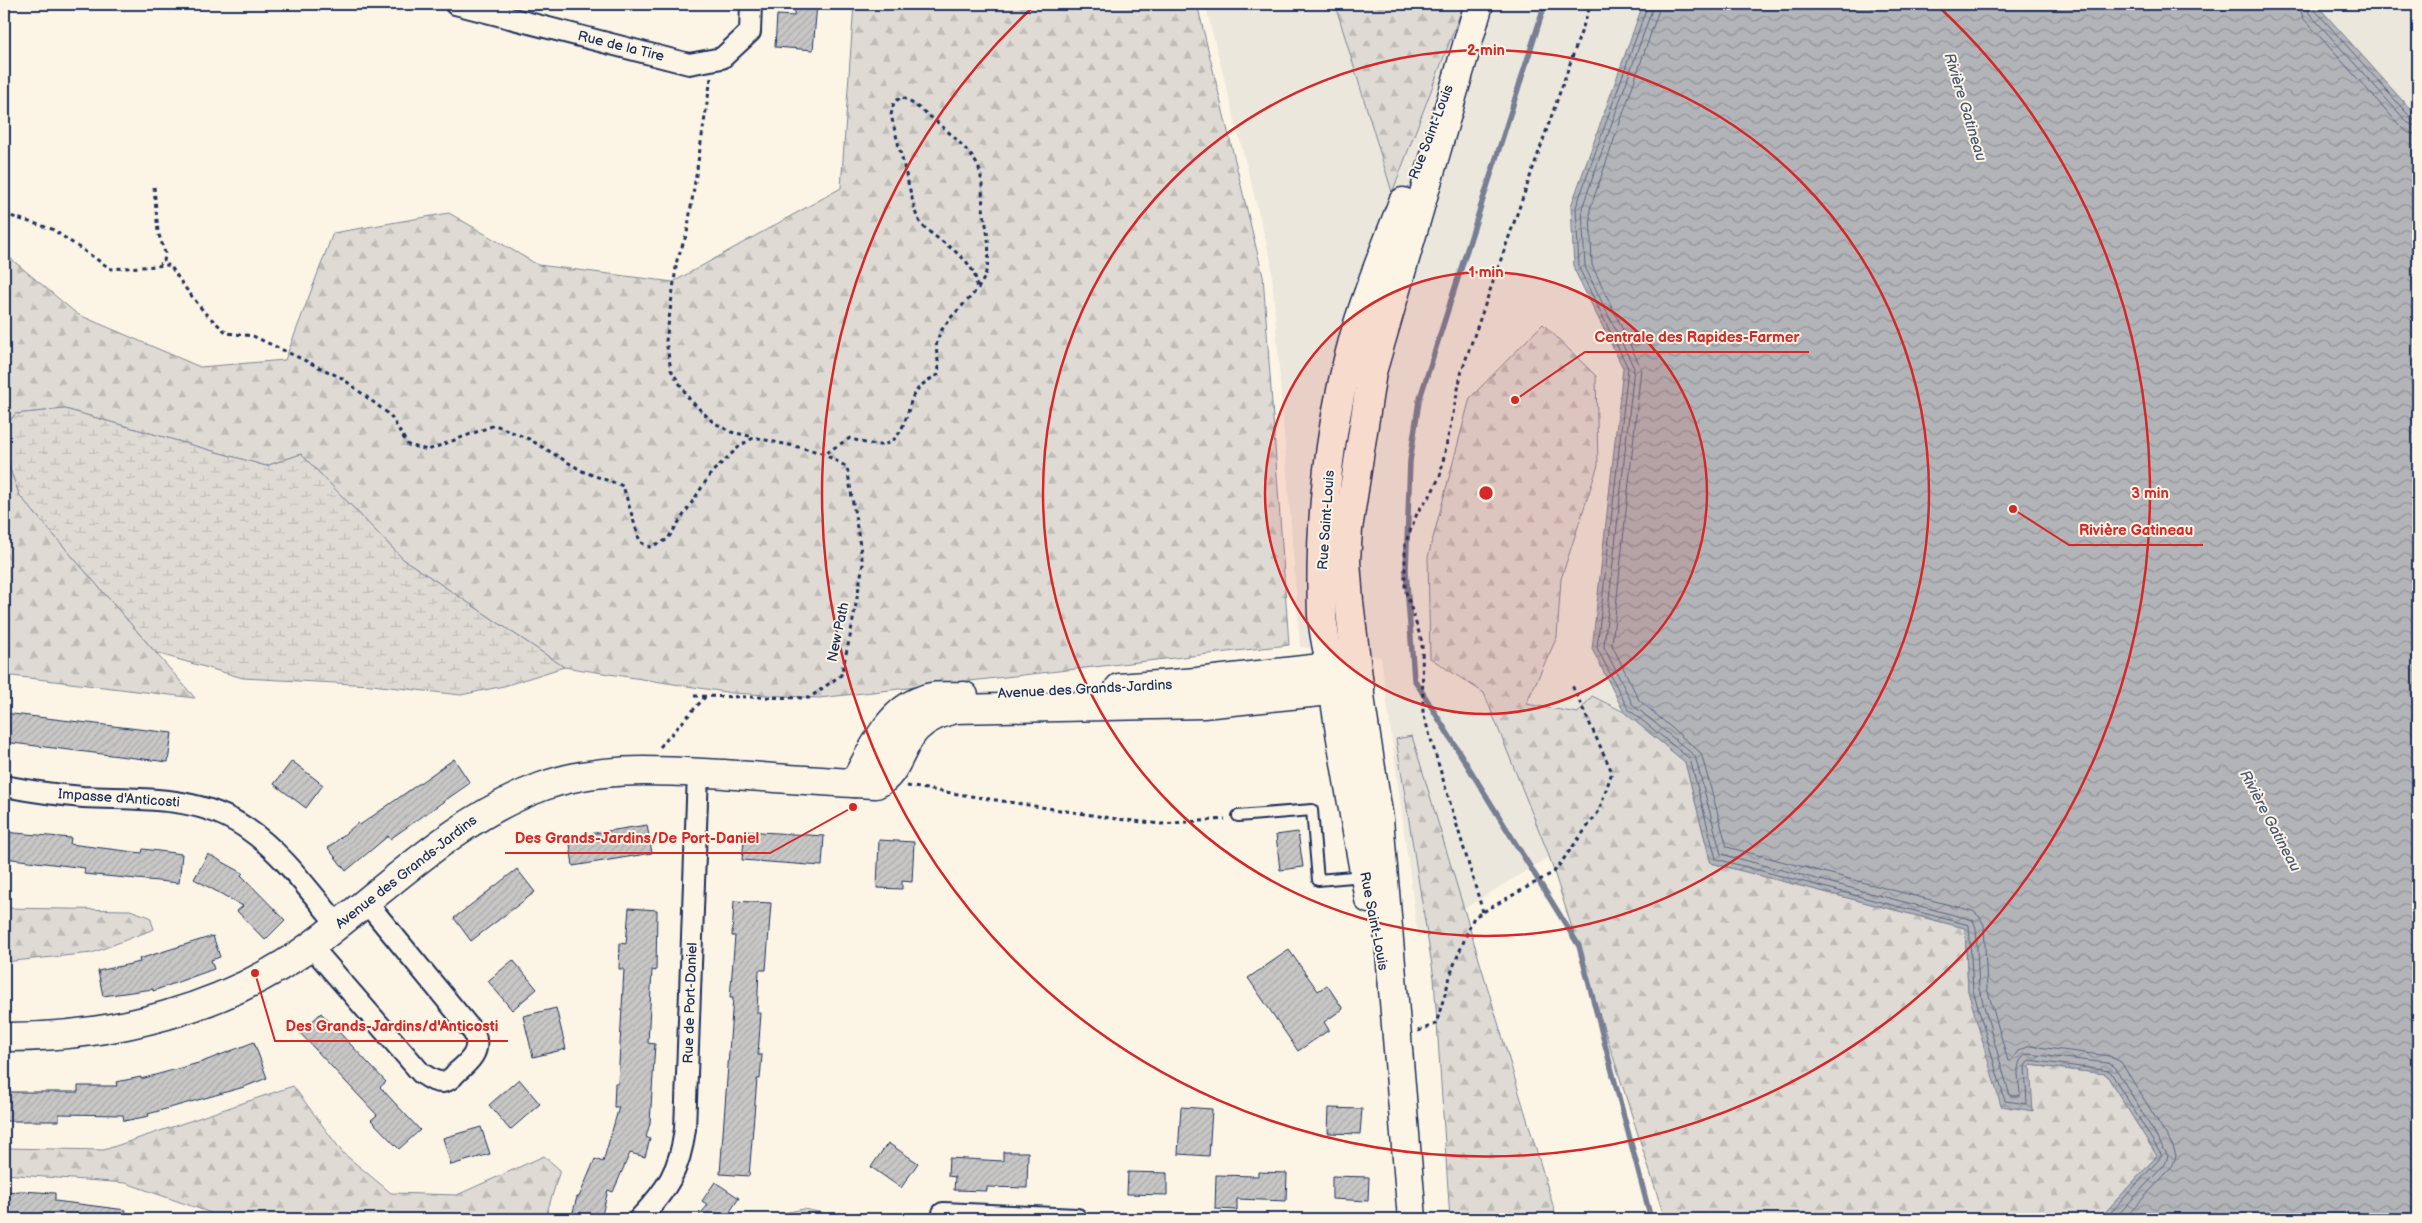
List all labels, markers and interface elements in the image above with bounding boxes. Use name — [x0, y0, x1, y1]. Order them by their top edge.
street label: Rue de la Tire — [576, 27, 666, 65]
text: 2 min — [1467, 41, 1505, 60]
water label: Rivière Gatineau — [1940, 51, 1991, 164]
street label: Rue Saint-Louis — [1405, 82, 1457, 182]
text: 1 min — [1468, 263, 1504, 282]
callout: Centrale des Rapides-Farmer — [1585, 322, 1809, 352]
text: Centrale des Rapides-Farmer — [1595, 328, 1800, 347]
street label: Rue Saint-Louis — [1314, 469, 1338, 570]
centre of rings — [1477, 484, 1495, 502]
text: 3 min — [2131, 484, 2169, 503]
callout: Rivière Gatineau — [2069, 515, 2203, 545]
text: Rivière Gatineau — [2079, 521, 2193, 540]
street label: New Path — [823, 601, 853, 663]
street label: Avenue des Grands-Jardins — [997, 676, 1173, 702]
water label: Rivière Gatineau — [2235, 767, 2305, 876]
street label: Impasse d'Anticosti — [57, 785, 181, 811]
street label: Avenue des Grands-Jardins — [332, 811, 480, 933]
callout: Des Grands-Jardins/De Port-Daniel — [505, 823, 770, 853]
text: Des Grands-Jardins/De Port-Daniel — [515, 829, 759, 848]
street label: Rue Saint-Louis — [1356, 870, 1392, 972]
street label: Rue de Port-Daniel — [679, 942, 701, 1064]
callout: Des Grands-Jardins/d'Anticosti — [275, 1011, 508, 1041]
text: Des Grands-Jardins/d'Anticosti — [286, 1017, 498, 1036]

